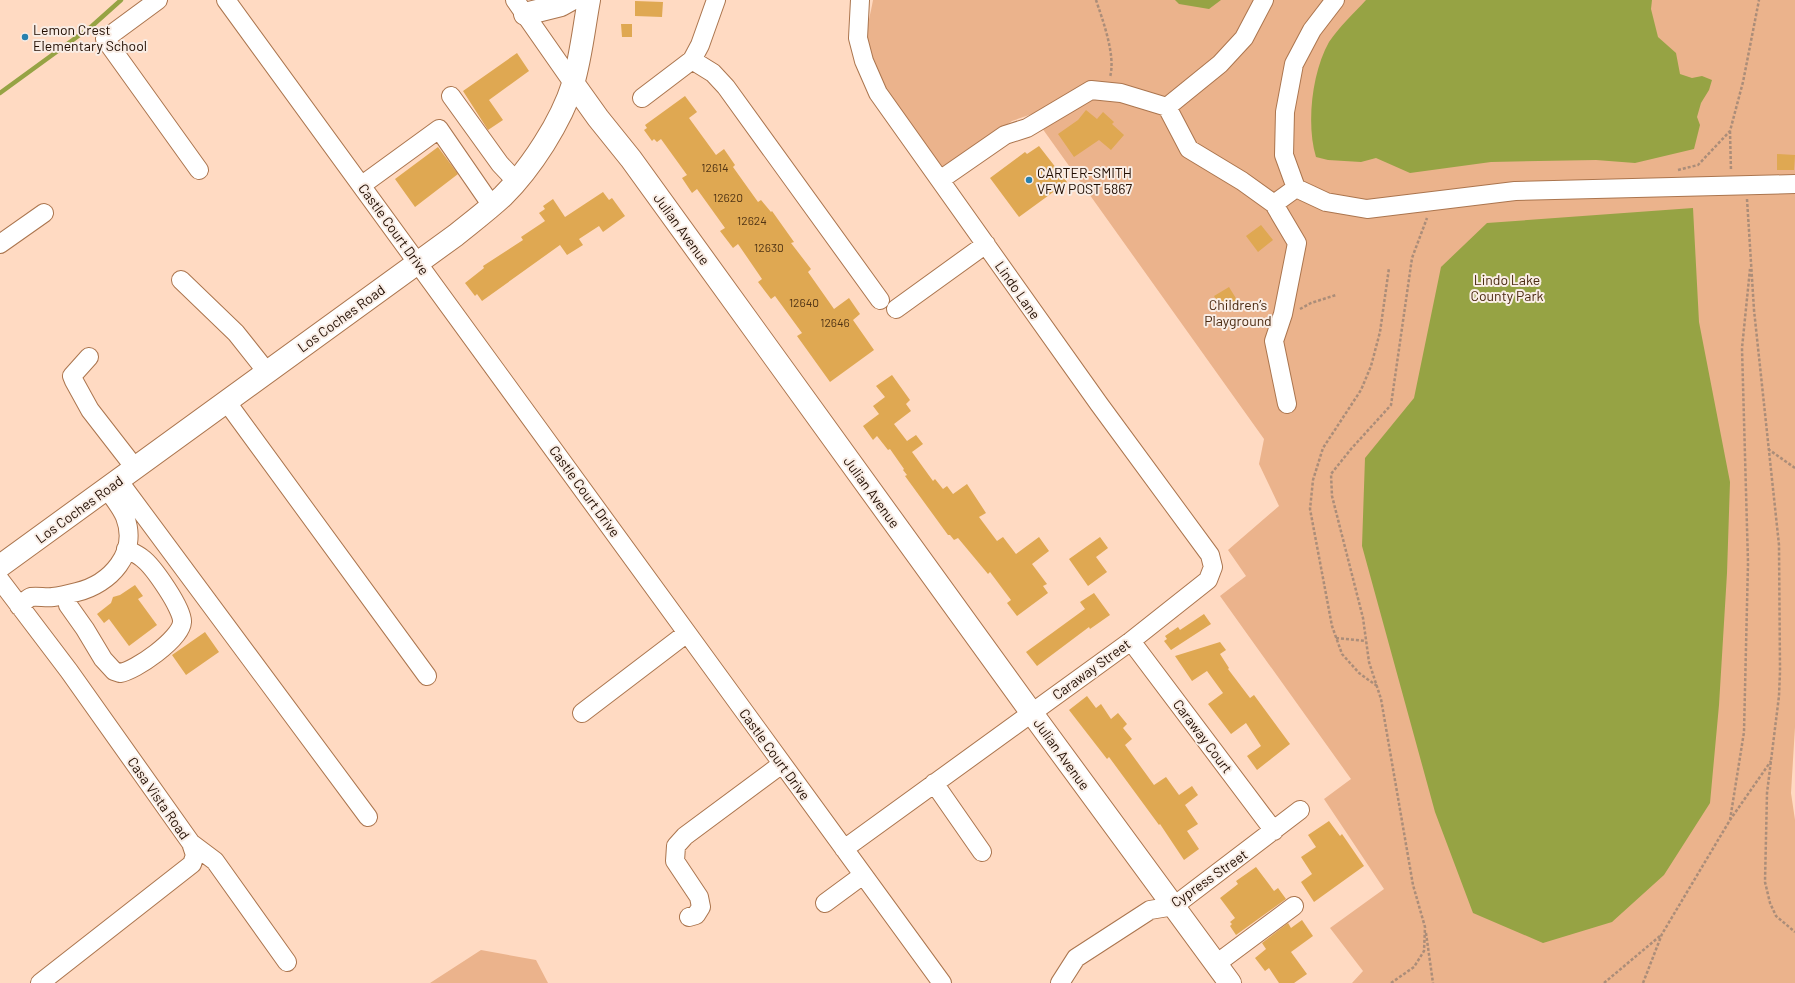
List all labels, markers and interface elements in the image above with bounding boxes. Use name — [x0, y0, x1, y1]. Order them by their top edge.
place label: Lemon Crest Elementary School — [33, 21, 147, 54]
marker: Lemon Crest Elementary School — [20, 32, 30, 42]
house number: 12614 — [701, 160, 729, 174]
place label: CARTER-SMITH VFW POST 5867 — [1037, 164, 1132, 197]
marker: CARTER-SMITH VFW POST 5867 — [1024, 175, 1034, 185]
street label: Castle Court Drive — [355, 180, 433, 278]
street label: Julian Avenue — [650, 190, 714, 268]
house number: 12620 — [713, 190, 743, 204]
house number: 12624 — [737, 213, 767, 227]
house number: 12630 — [754, 240, 784, 254]
street label: Lindo Lane — [992, 258, 1044, 322]
park label: Lindo Lake County Park — [1470, 271, 1544, 304]
street label: Los Coches Road — [294, 281, 388, 355]
house number: 12640 — [789, 295, 819, 309]
park label: Children’s Playground — [1204, 296, 1272, 329]
house number: 12646 — [820, 315, 850, 329]
street label: Castle Court Drive — [546, 442, 624, 540]
street label: Julian Avenue — [840, 453, 904, 531]
street label: Los Coches Road — [32, 472, 126, 546]
street label: Caraway Street — [1049, 635, 1133, 703]
street label: Caraway Court — [1170, 696, 1236, 776]
street label: Castle Court Drive — [736, 705, 814, 803]
street label: Julian Avenue — [1030, 715, 1094, 793]
street label: Casa Vista Road — [124, 753, 194, 843]
street label: Cypress Street — [1168, 845, 1250, 911]

